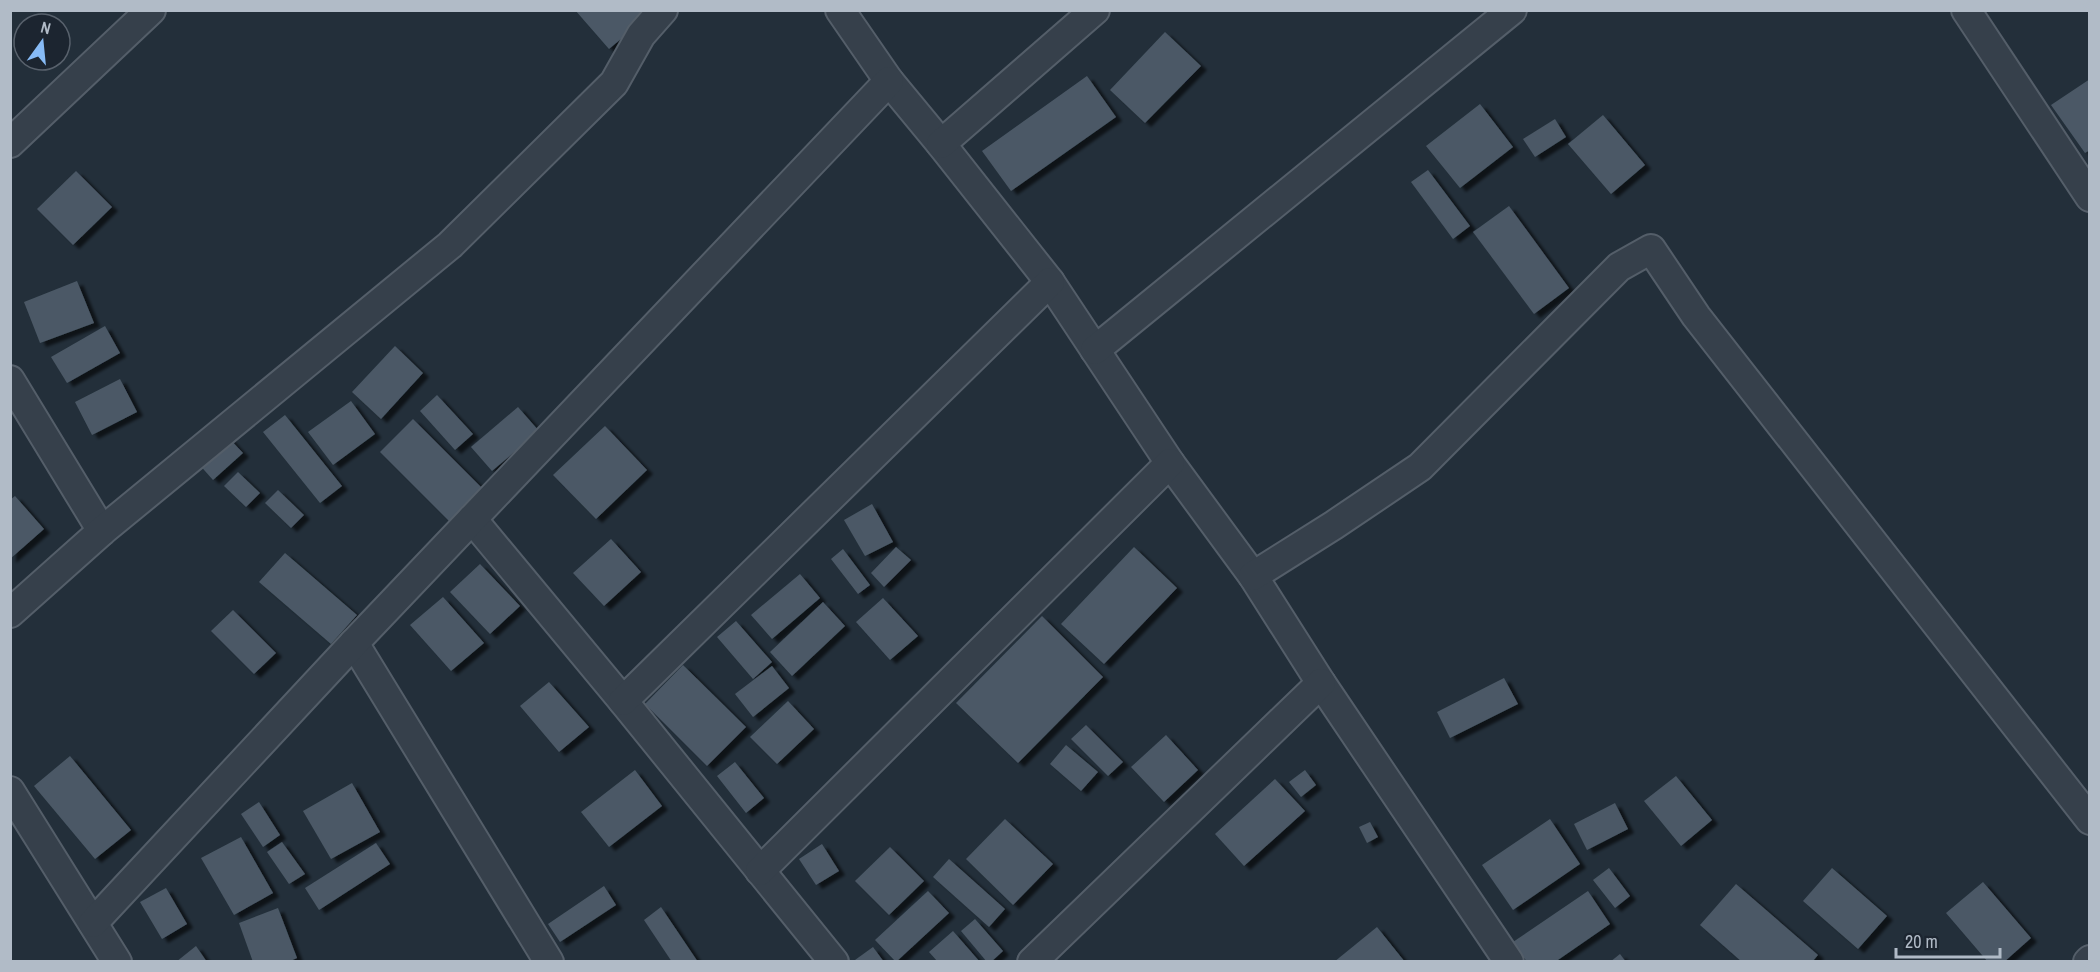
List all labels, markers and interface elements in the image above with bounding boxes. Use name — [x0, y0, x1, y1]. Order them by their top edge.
north arrow — [12, 12, 72, 72]
text: N — [38, 16, 53, 39]
scale bar — [1896, 921, 2000, 959]
text: 20 m — [1905, 929, 1938, 954]

